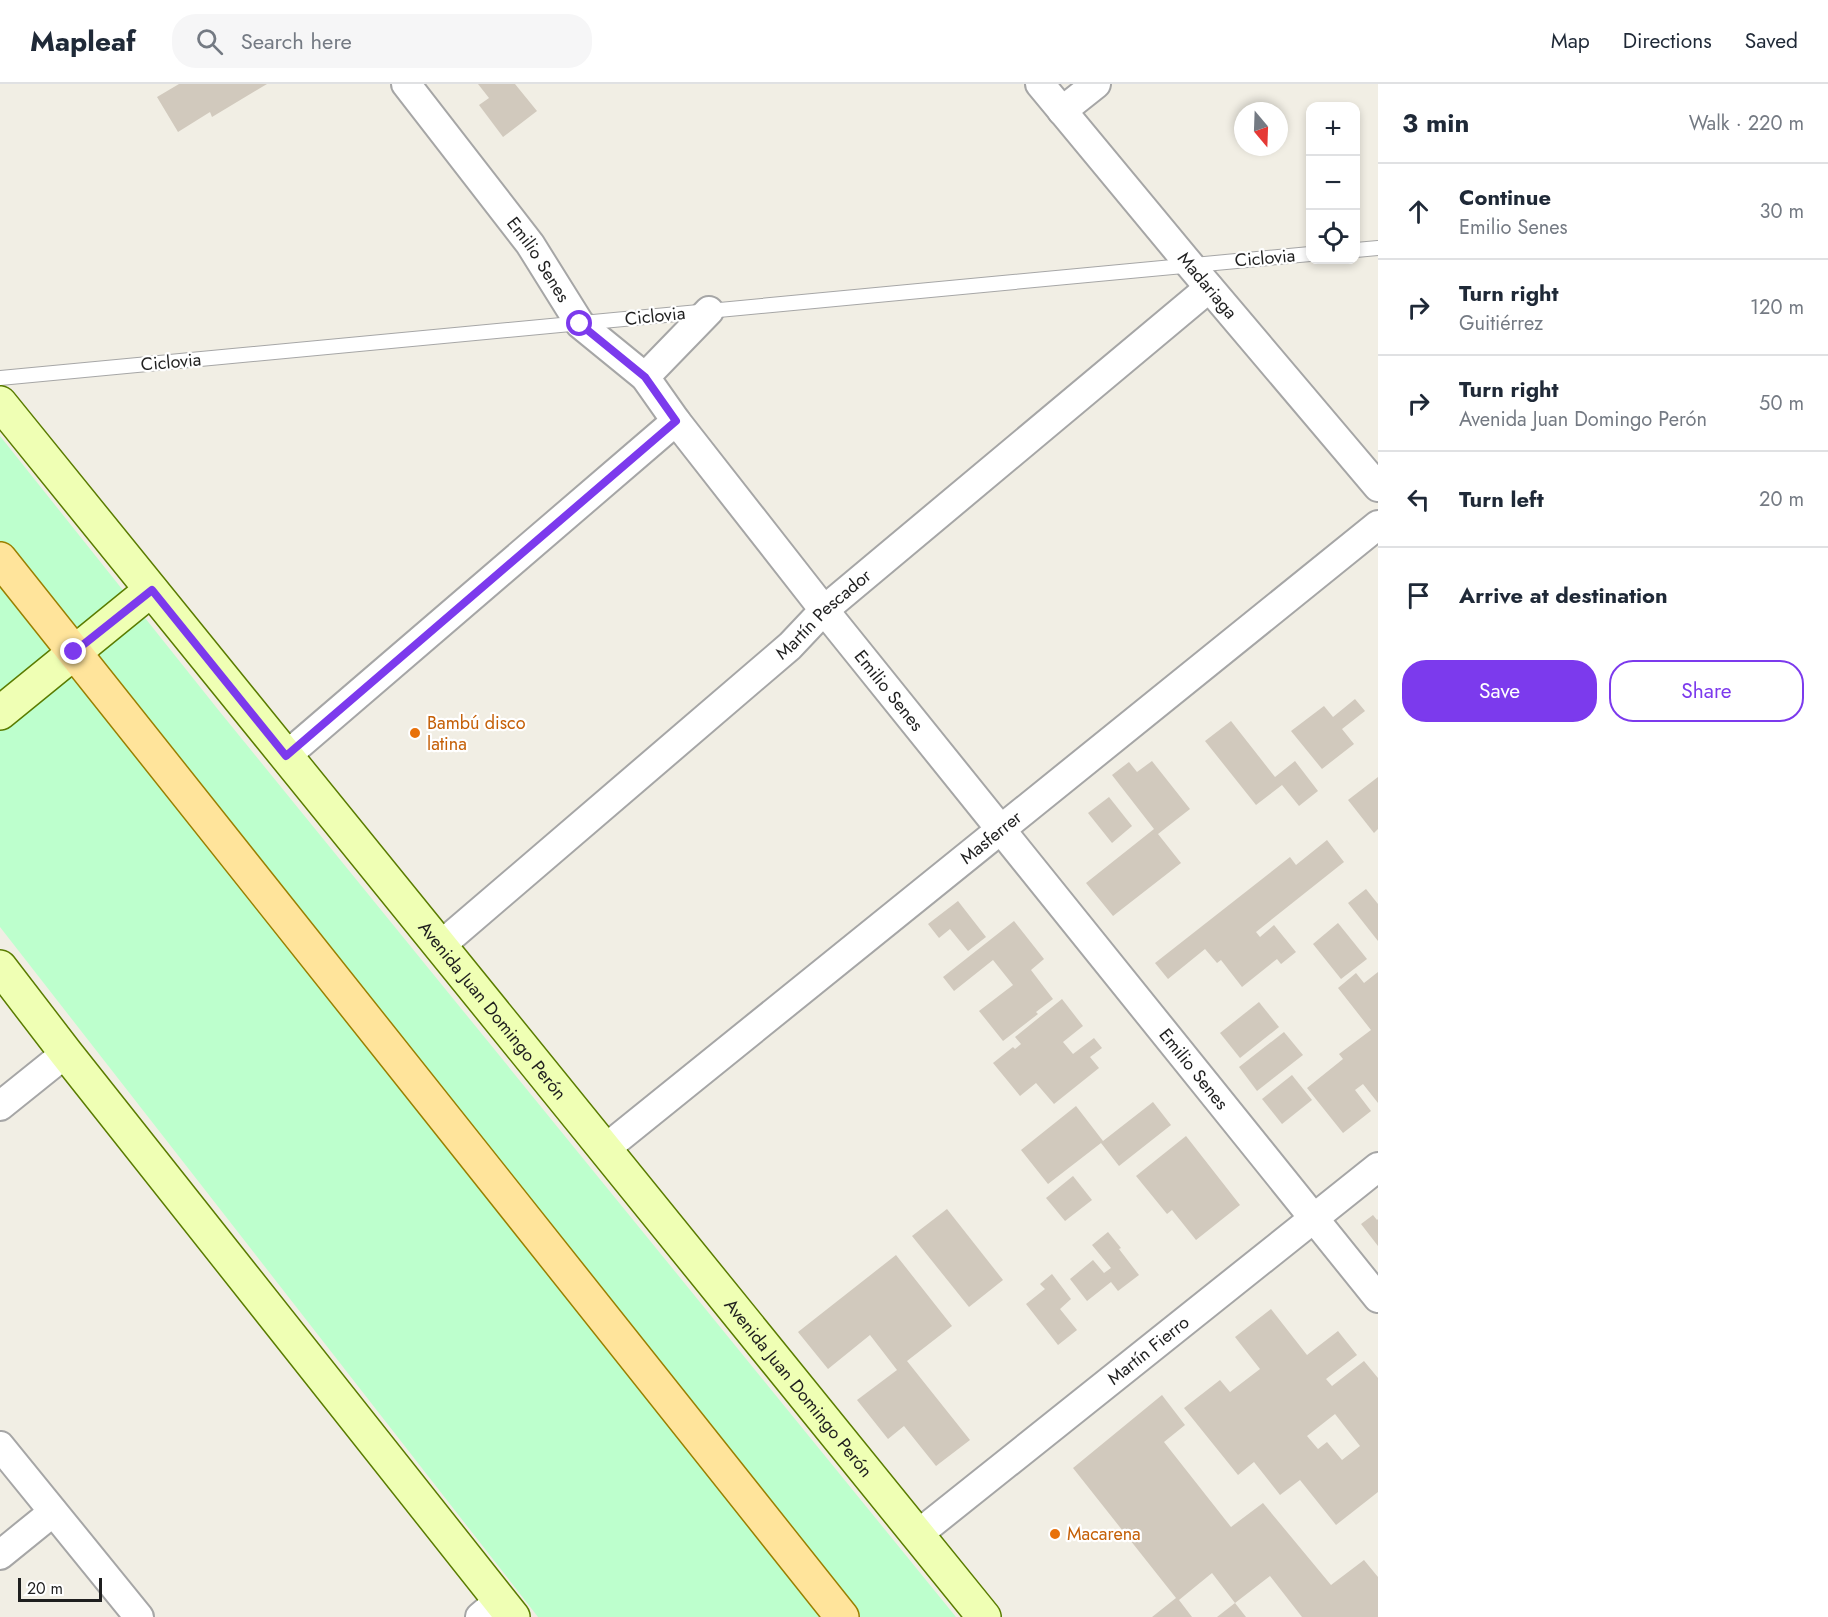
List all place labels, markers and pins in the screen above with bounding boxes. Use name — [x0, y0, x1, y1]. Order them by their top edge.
place label: Bambú disco latina — [427, 710, 526, 757]
marker: Bambú disco latina — [408, 726, 422, 740]
place label: Macarena — [1067, 1521, 1141, 1547]
marker: Macarena — [1048, 1527, 1062, 1541]

